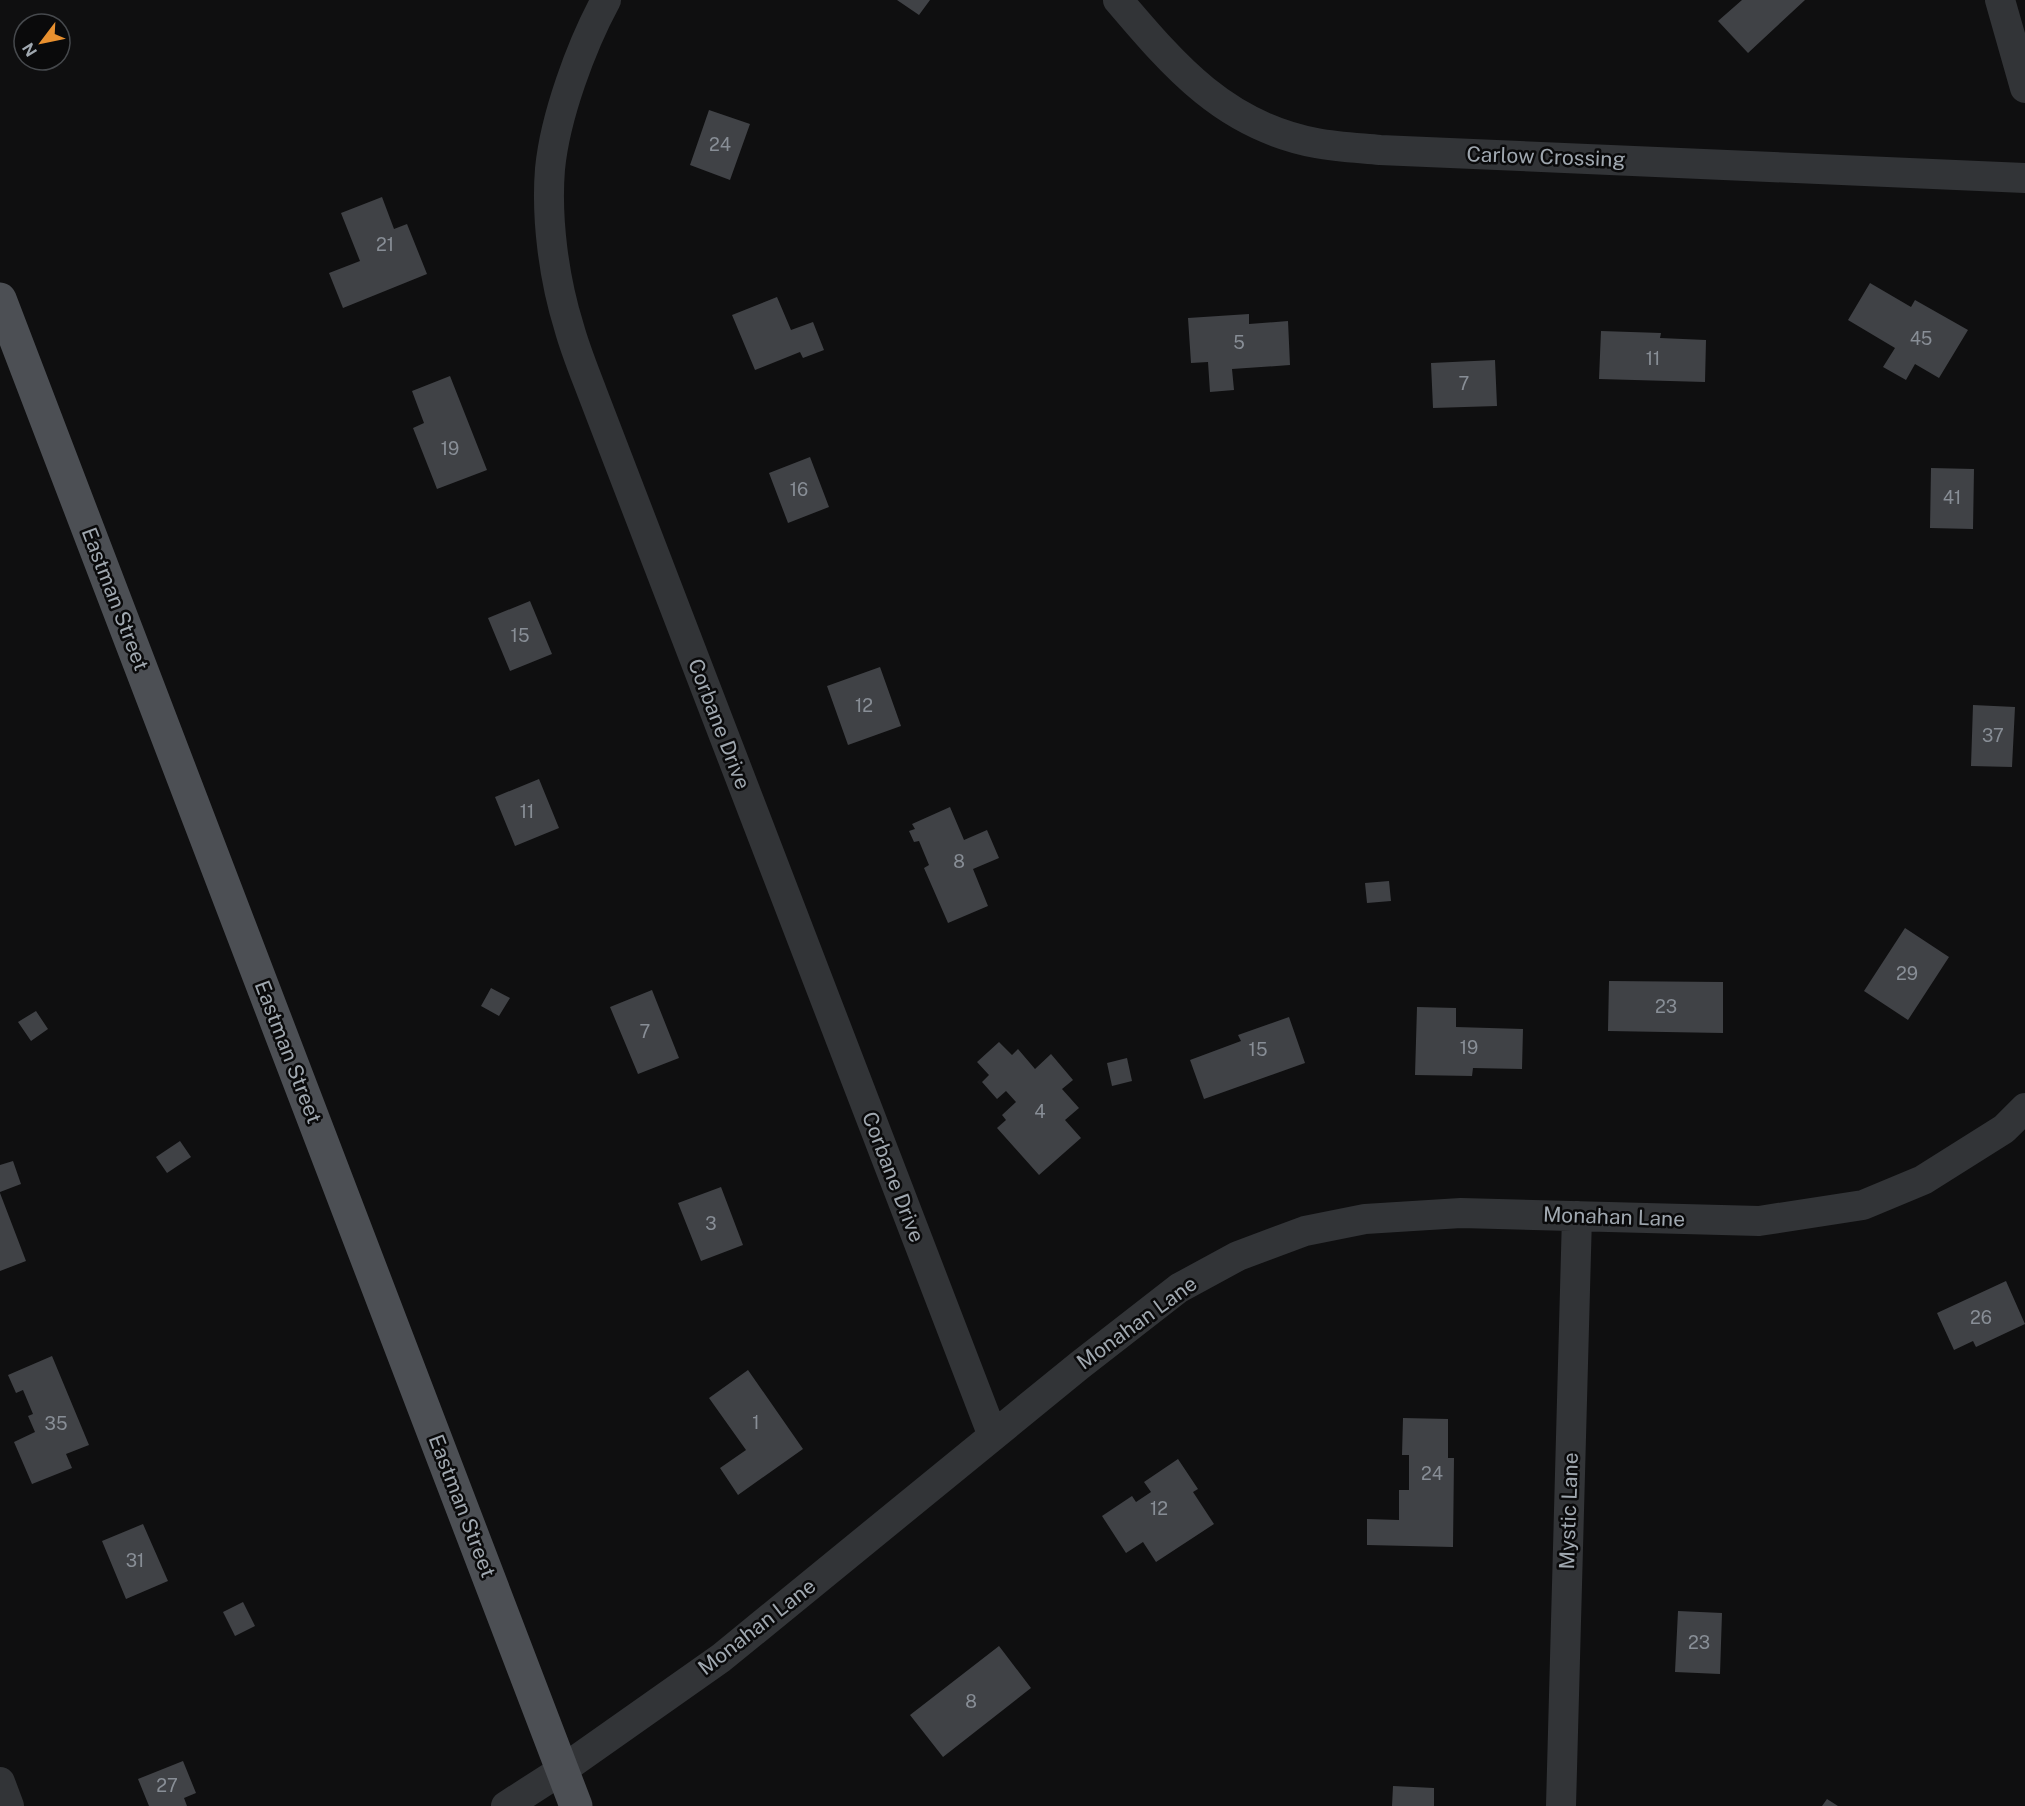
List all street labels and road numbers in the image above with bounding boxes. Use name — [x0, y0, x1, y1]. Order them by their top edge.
street label: Carlow Crossing — [1466, 141, 1626, 172]
street label: Eastman Street — [77, 524, 154, 674]
street label: Corbane Drive — [683, 655, 756, 793]
street label: Eastman Street — [250, 977, 327, 1127]
street label: Corbane Drive — [857, 1108, 930, 1246]
street label: Monahan Lane — [1542, 1202, 1686, 1231]
street label: Monahan Lane — [1072, 1271, 1202, 1375]
street label: Eastman Street — [424, 1431, 501, 1581]
street label: Mystic Lane — [1554, 1452, 1583, 1570]
street label: Monahan Lane — [693, 1573, 820, 1680]

